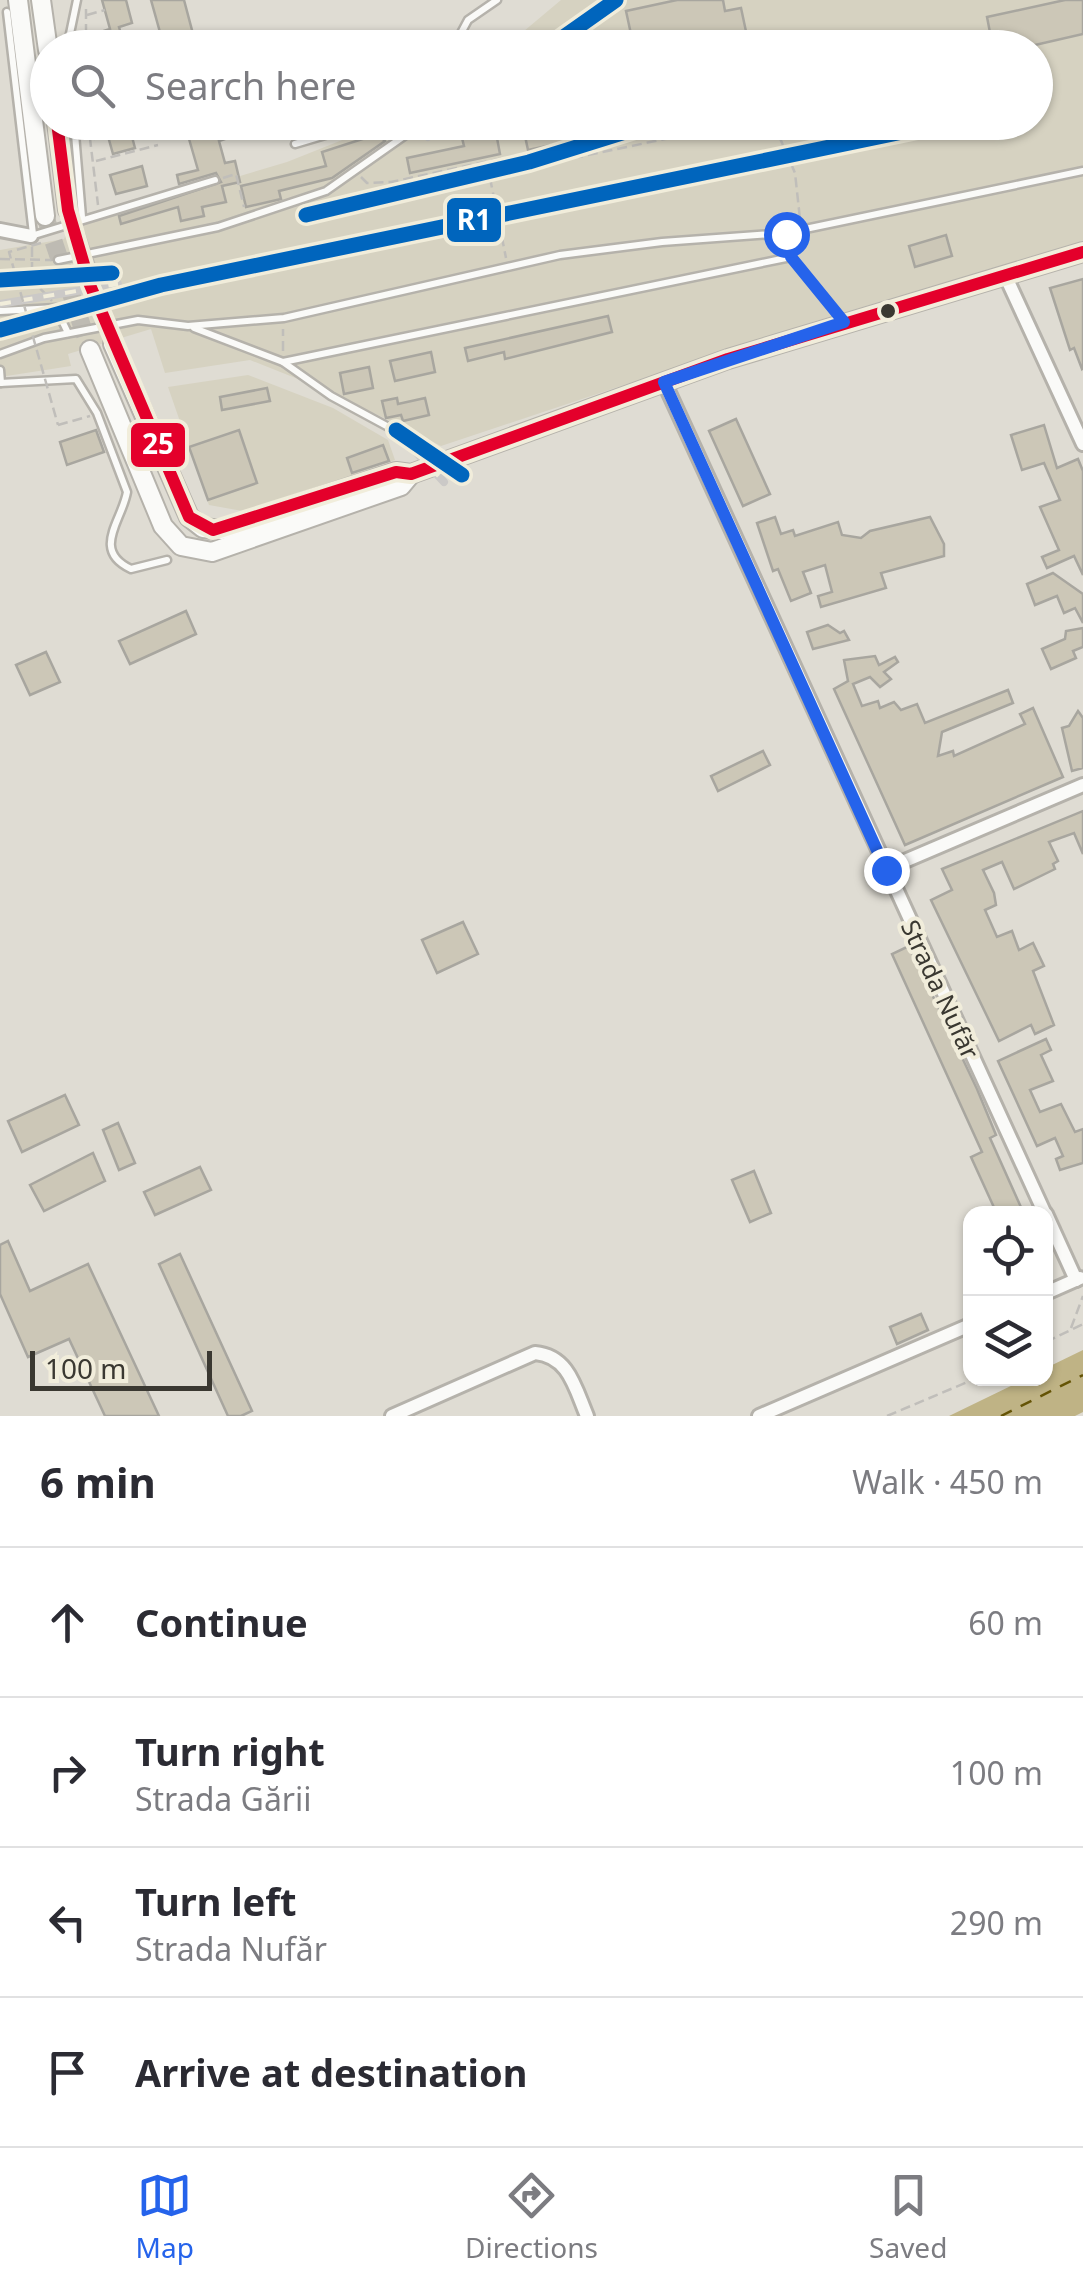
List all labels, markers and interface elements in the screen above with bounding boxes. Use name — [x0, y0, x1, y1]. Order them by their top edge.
search box — [30, 30, 1053, 140]
icon: search — [65, 58, 120, 113]
text: Search here — [145, 59, 356, 111]
line badge: R1 — [445, 196, 503, 244]
text: R1 — [457, 200, 491, 238]
route start — [764, 212, 810, 258]
unlabelled marker — [878, 301, 898, 321]
line badge: 25 — [129, 421, 187, 469]
text: 25 — [142, 424, 174, 462]
route end — [864, 848, 910, 894]
street label: Strada Nufăr — [894, 914, 988, 1064]
map controls — [963, 1206, 1053, 1386]
button: locate — [963, 1206, 1053, 1296]
button: layers — [963, 1296, 1053, 1386]
scale bar — [30, 1346, 212, 1390]
text: 100 m — [45, 1349, 127, 1387]
text: 6 min — [40, 1453, 156, 1510]
text: Walk · 450 m — [852, 1460, 1043, 1503]
icon: ahead — [40, 1595, 95, 1650]
text: Continue — [135, 1596, 308, 1648]
text: 60 m — [968, 1601, 1043, 1644]
text: Turn right — [135, 1725, 325, 1777]
icon: right — [40, 1745, 95, 1800]
text: 100 m — [950, 1751, 1043, 1794]
text: Strada Gării — [135, 1777, 312, 1820]
text: Turn left — [135, 1875, 297, 1927]
icon: left — [40, 1895, 95, 1950]
text: 290 m — [950, 1901, 1043, 1944]
text: Strada Nufăr — [135, 1927, 327, 1970]
icon: arrive — [40, 2045, 95, 2100]
text: Arrive at destination — [135, 2046, 527, 2098]
tab: Map — [136, 2168, 194, 2266]
tab: Directions — [465, 2168, 598, 2266]
tab: Saved — [869, 2168, 947, 2266]

